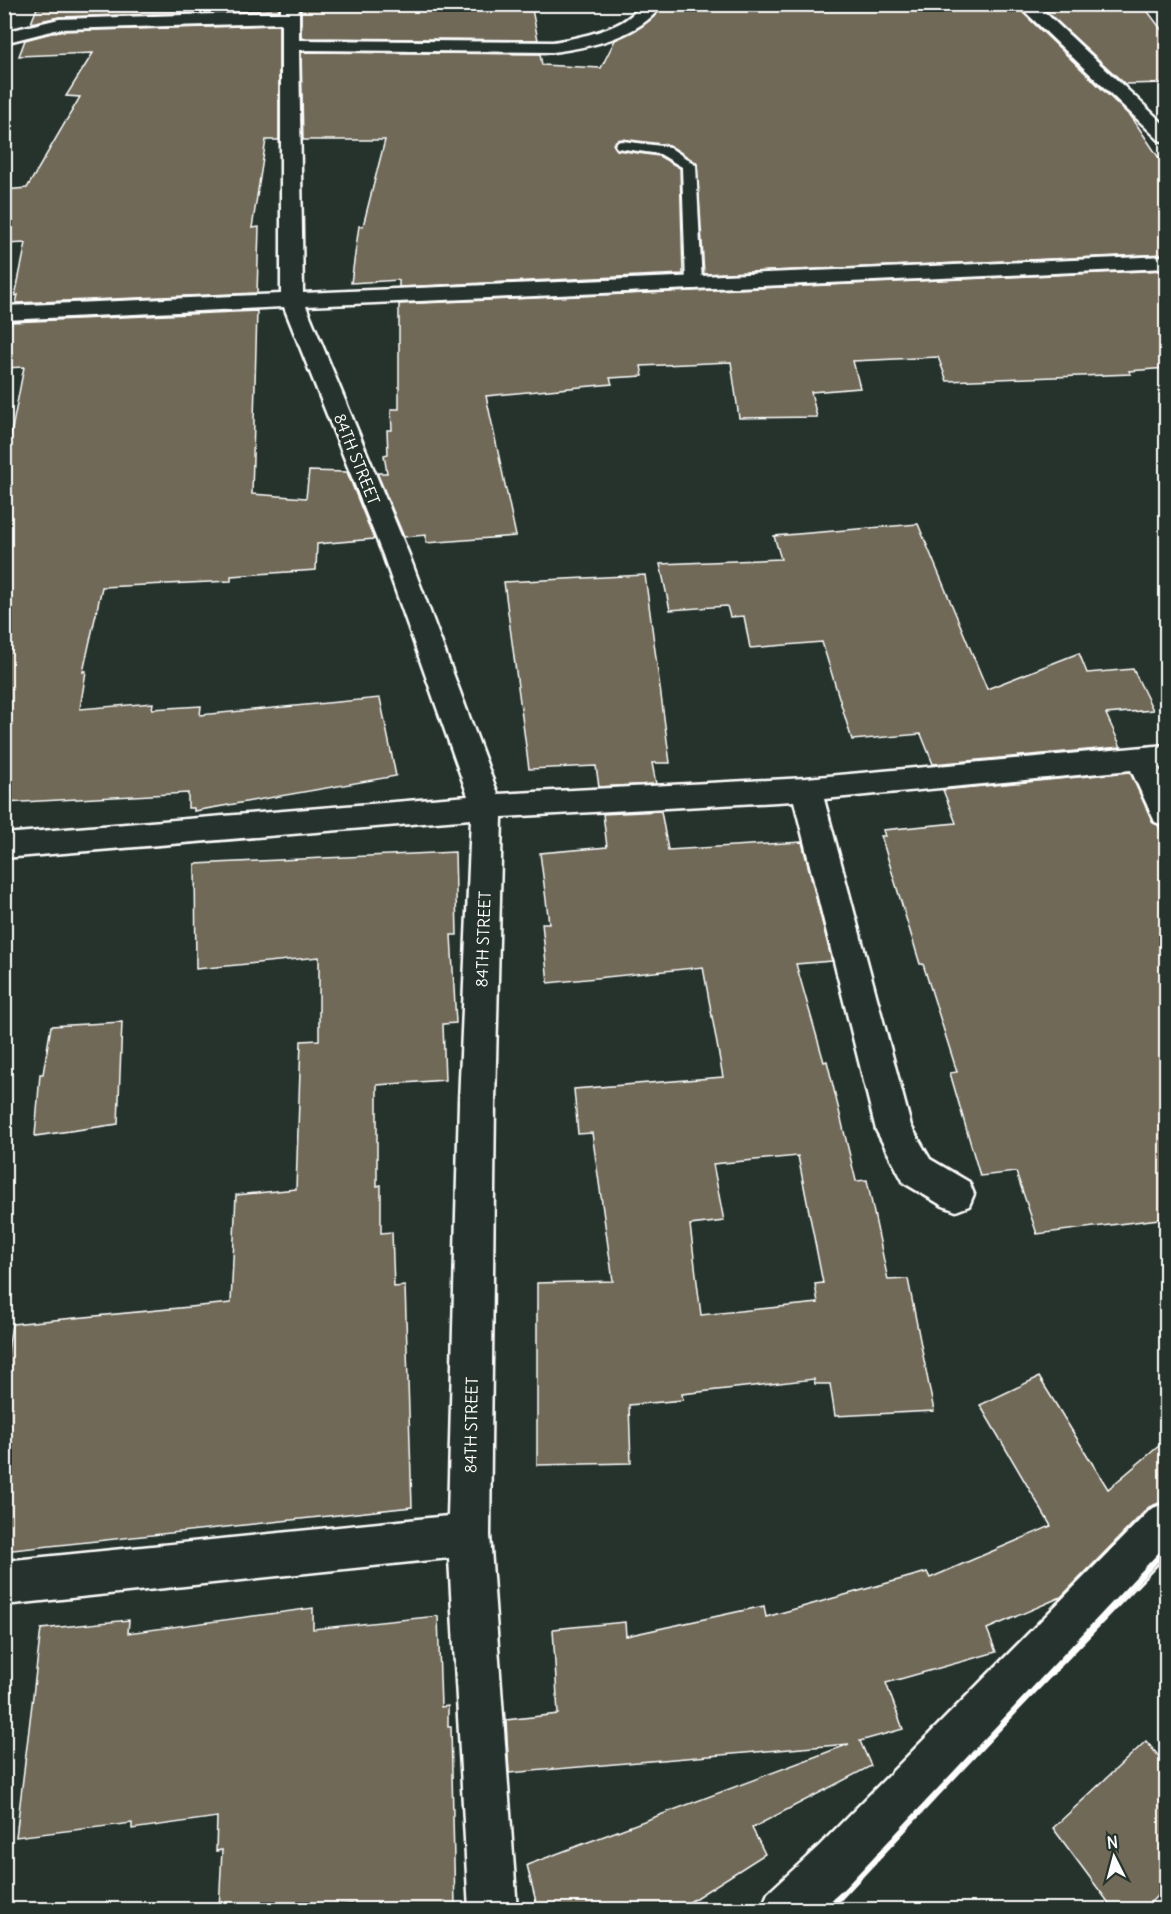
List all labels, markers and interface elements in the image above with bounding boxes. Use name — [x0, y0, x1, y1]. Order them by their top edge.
street label: 84TH STREET — [330, 411, 384, 507]
street label: 84TH STREET — [471, 890, 495, 988]
street label: 84TH STREET — [460, 1377, 482, 1473]
north arrow — [1084, 1827, 1144, 1887]
text: N — [1106, 1832, 1119, 1853]

